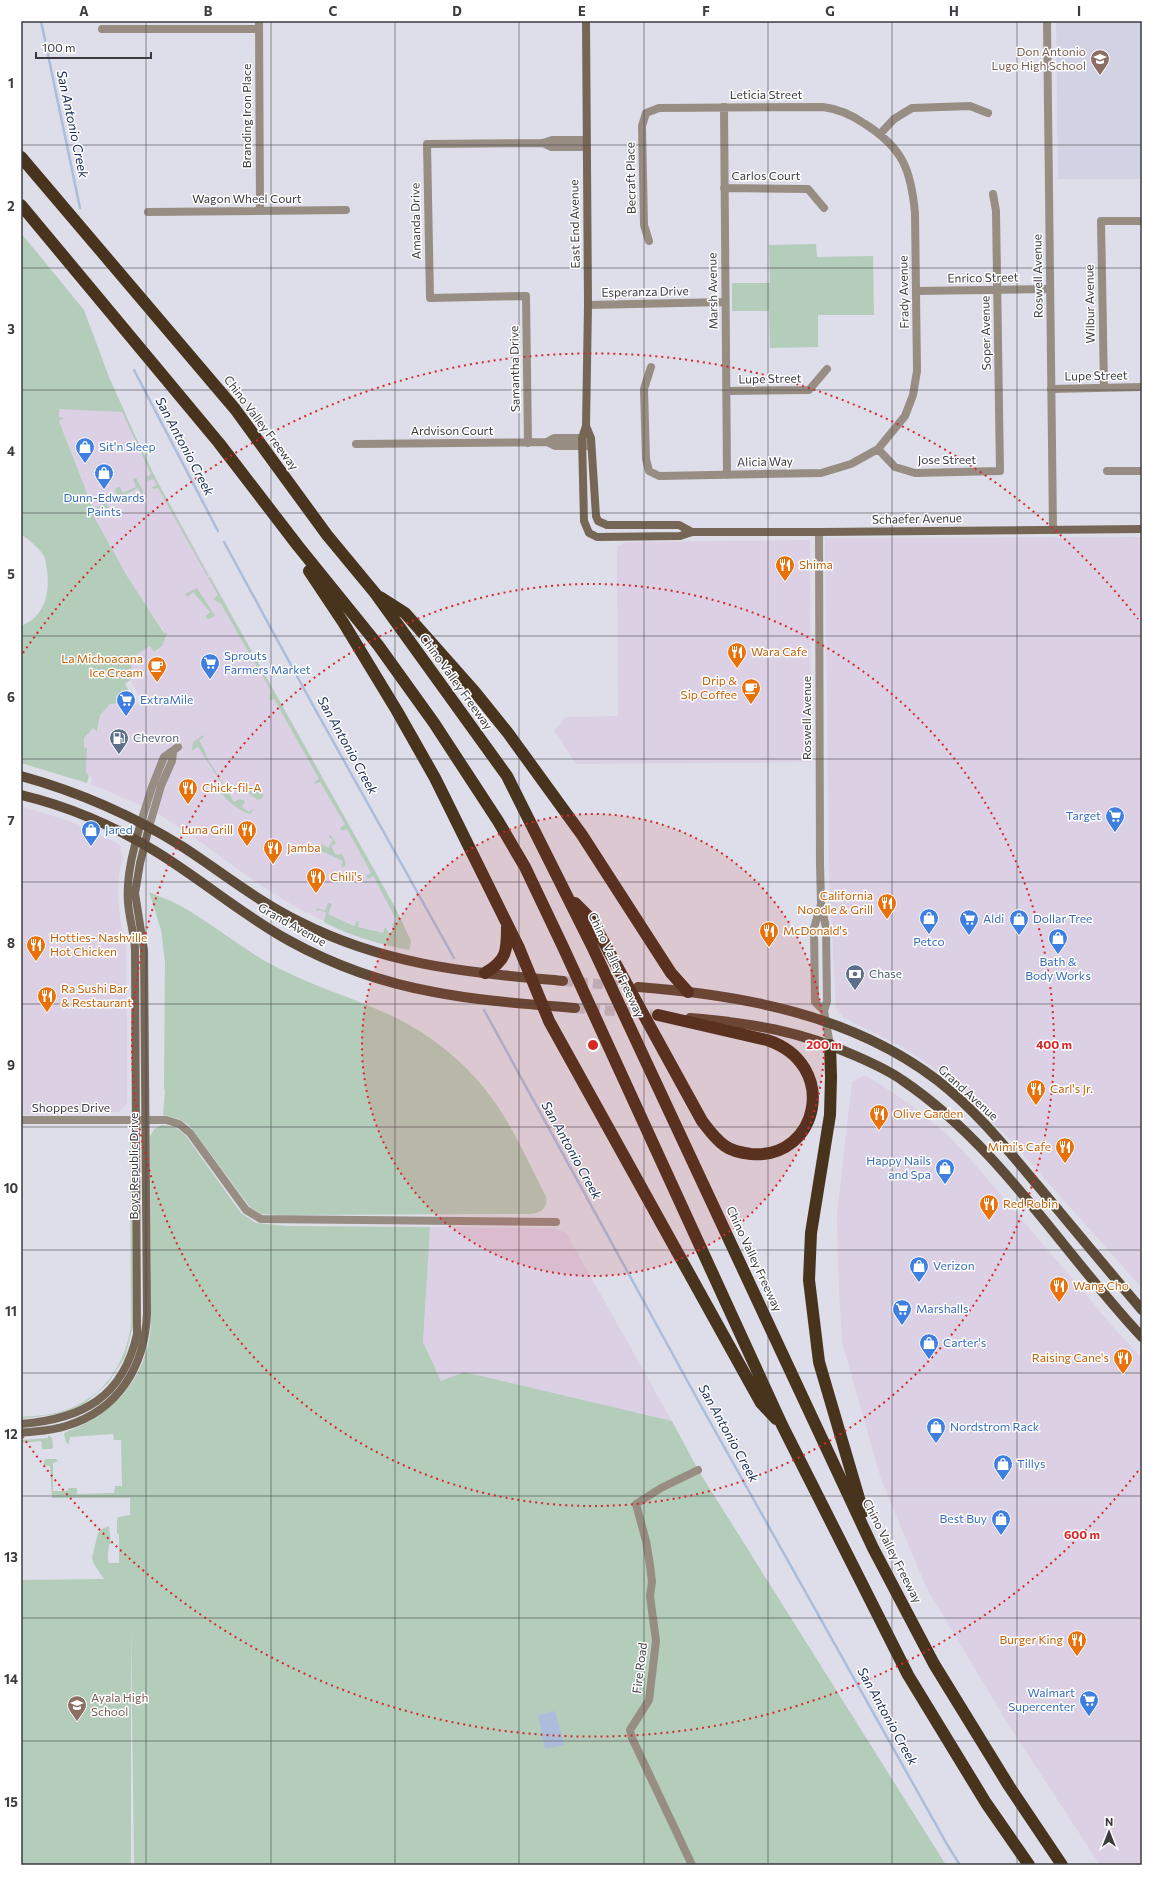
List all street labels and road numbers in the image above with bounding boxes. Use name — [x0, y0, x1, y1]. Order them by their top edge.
street label: Branding Iron Place — [239, 64, 253, 168]
street label: Leticia Street — [730, 87, 802, 101]
street label: Becraft Place — [622, 142, 638, 214]
street label: Carlos Court — [732, 168, 801, 182]
street label: East End Avenue — [566, 179, 582, 269]
street label: Amanda Drive — [407, 183, 423, 259]
street label: Wagon Wheel Court — [192, 191, 302, 205]
street label: Roswell Avenue — [1029, 234, 1045, 318]
street label: Marsh Avenue — [704, 252, 720, 330]
street label: Frady Avenue — [895, 255, 911, 329]
street label: Wilbur Avenue — [1081, 264, 1097, 344]
street label: Enrico Street — [947, 269, 1019, 285]
street label: Esperanza Drive — [601, 283, 689, 299]
street label: Soper Avenue — [977, 296, 993, 371]
street label: Samantha Drive — [506, 326, 522, 412]
street label: Lupe Street — [1064, 367, 1128, 383]
street label: Lupe Street — [738, 370, 802, 386]
street label: Chino Valley Freeway — [222, 372, 302, 472]
street label: Ardvison Court — [411, 423, 493, 437]
street label: Jose Street — [918, 452, 976, 467]
street label: Alicia Way — [737, 454, 793, 468]
street label: Schaefer Avenue — [872, 510, 962, 526]
street label: Chino Valley Freeway — [417, 631, 496, 732]
street label: Roswell Avenue — [799, 676, 813, 760]
street label: Grand Avenue — [256, 900, 329, 949]
street label: Chino Valley Freeway — [586, 910, 648, 1020]
street label: Grand Avenue — [936, 1062, 1002, 1123]
street label: Shoppes Drive — [32, 1100, 110, 1114]
street label: Boys Republic Drive — [126, 1113, 140, 1219]
street label: Chino Valley Freeway — [724, 1204, 786, 1314]
street label: Chino Valley Freeway — [861, 1496, 925, 1605]
street label: Fire Road — [629, 1642, 649, 1694]

